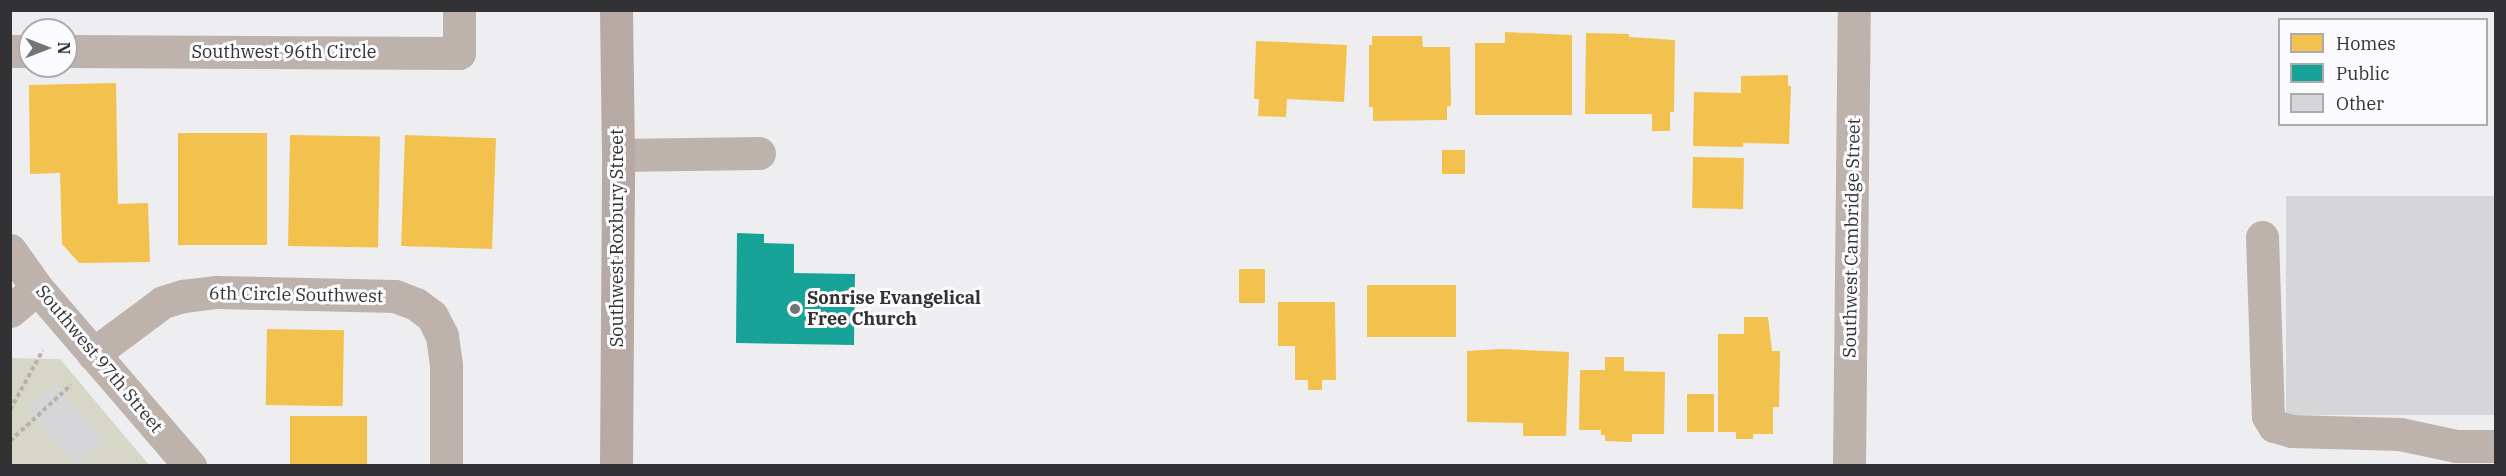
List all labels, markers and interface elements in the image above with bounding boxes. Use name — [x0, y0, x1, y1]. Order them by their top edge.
north arrow — [18, 18, 78, 78]
legend — [2278, 18, 2488, 126]
text: Homes — [2336, 32, 2396, 55]
street label: Southwest 96th Circle — [191, 41, 377, 63]
text: N — [54, 42, 74, 54]
text: Public — [2336, 62, 2390, 85]
text: Other — [2336, 92, 2384, 115]
street label: Southwest Cambridge Street — [1839, 118, 1865, 358]
street label: Southwest Roxbury Street — [606, 129, 628, 347]
street label: Southwest 97th Street — [31, 281, 167, 437]
street label: 6th Circle Southwest — [209, 283, 383, 307]
place label: Sonrise Evangelical Free Church — [807, 288, 981, 330]
marker: Sonrise Evangelical Free Church — [788, 302, 802, 316]

